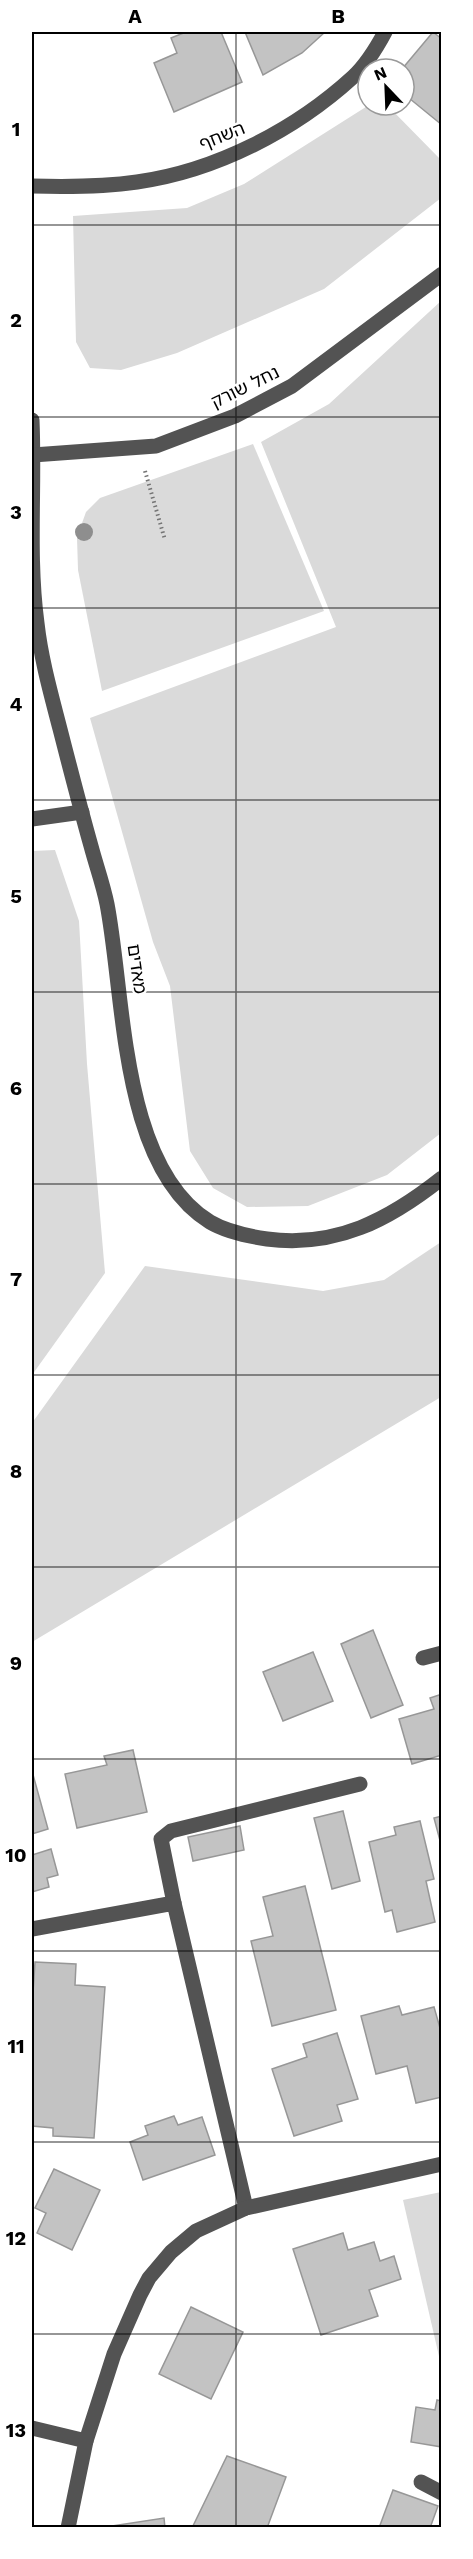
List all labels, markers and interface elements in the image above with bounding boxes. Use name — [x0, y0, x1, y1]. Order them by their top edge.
text: A — [128, 4, 142, 28]
text: B — [331, 4, 345, 28]
north arrow — [356, 57, 416, 117]
text: N — [371, 63, 390, 85]
text: 1 — [12, 117, 20, 141]
street label: השחף — [196, 117, 248, 154]
text: 2 — [10, 308, 22, 332]
street label: נחל שורק — [207, 361, 282, 412]
text: 3 — [10, 500, 22, 524]
text: 4 — [10, 692, 23, 716]
text: 5 — [10, 884, 22, 908]
street label: מאדים — [124, 943, 151, 995]
text: 6 — [10, 1076, 22, 1100]
text: 7 — [10, 1267, 22, 1291]
text: 8 — [10, 1459, 22, 1483]
text: 9 — [10, 1651, 22, 1675]
text: 10 — [5, 1843, 27, 1867]
text: 11 — [7, 2034, 25, 2058]
text: 12 — [6, 2226, 26, 2250]
text: 13 — [6, 2418, 26, 2442]

